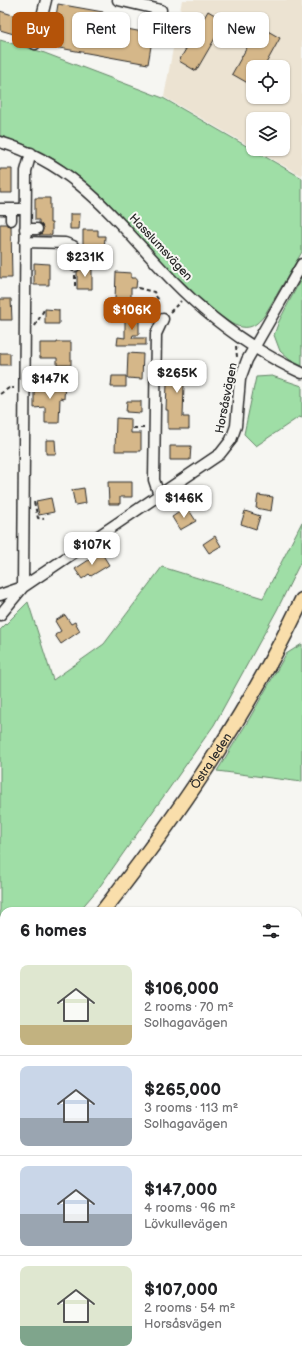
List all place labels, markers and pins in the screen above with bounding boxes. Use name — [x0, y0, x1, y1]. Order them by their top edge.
pin: $231K — [57, 244, 113, 278]
pin: $106K — [104, 297, 160, 331]
pin: $265K — [149, 360, 205, 394]
pin: $147K — [22, 366, 78, 400]
pin: $146K — [156, 485, 212, 519]
pin: $107K — [64, 532, 120, 566]

